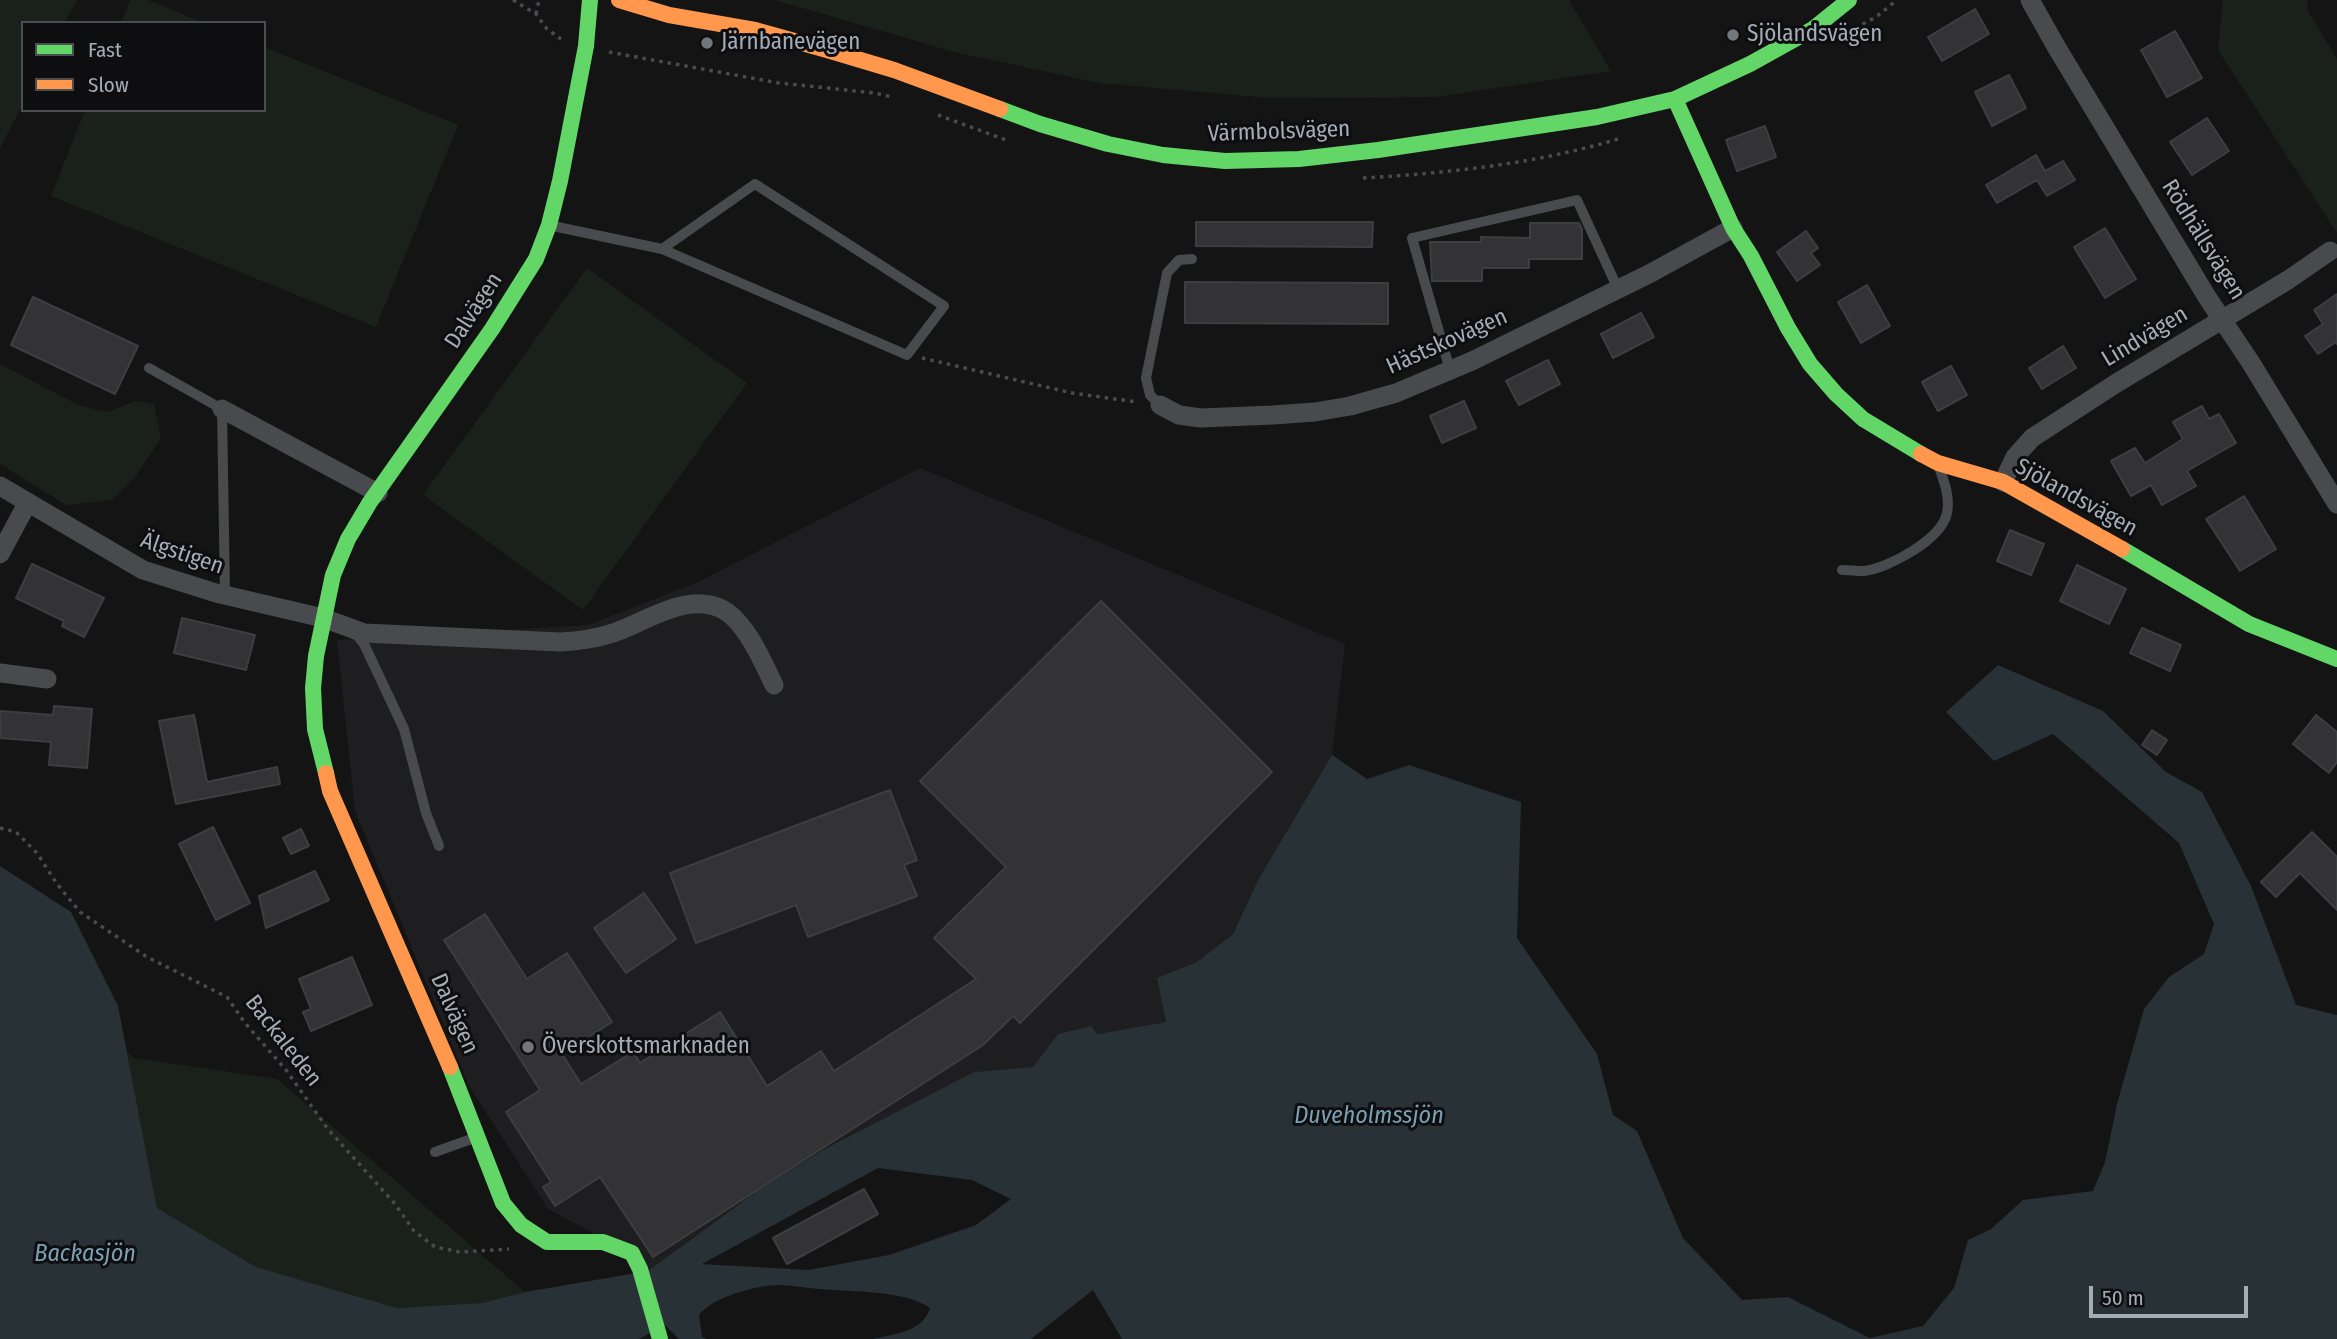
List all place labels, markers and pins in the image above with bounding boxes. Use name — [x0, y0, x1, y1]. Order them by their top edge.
place label: Sjölandsvägen — [1747, 21, 1882, 49]
marker: Sjölandsvägen — [1725, 27, 1741, 43]
place label: Järnbanevägen — [721, 29, 860, 57]
marker: Järnbanevägen — [699, 35, 715, 51]
place label: Överskottsmarknaden — [542, 1033, 750, 1061]
marker: Överskottsmarknaden — [520, 1039, 536, 1055]

